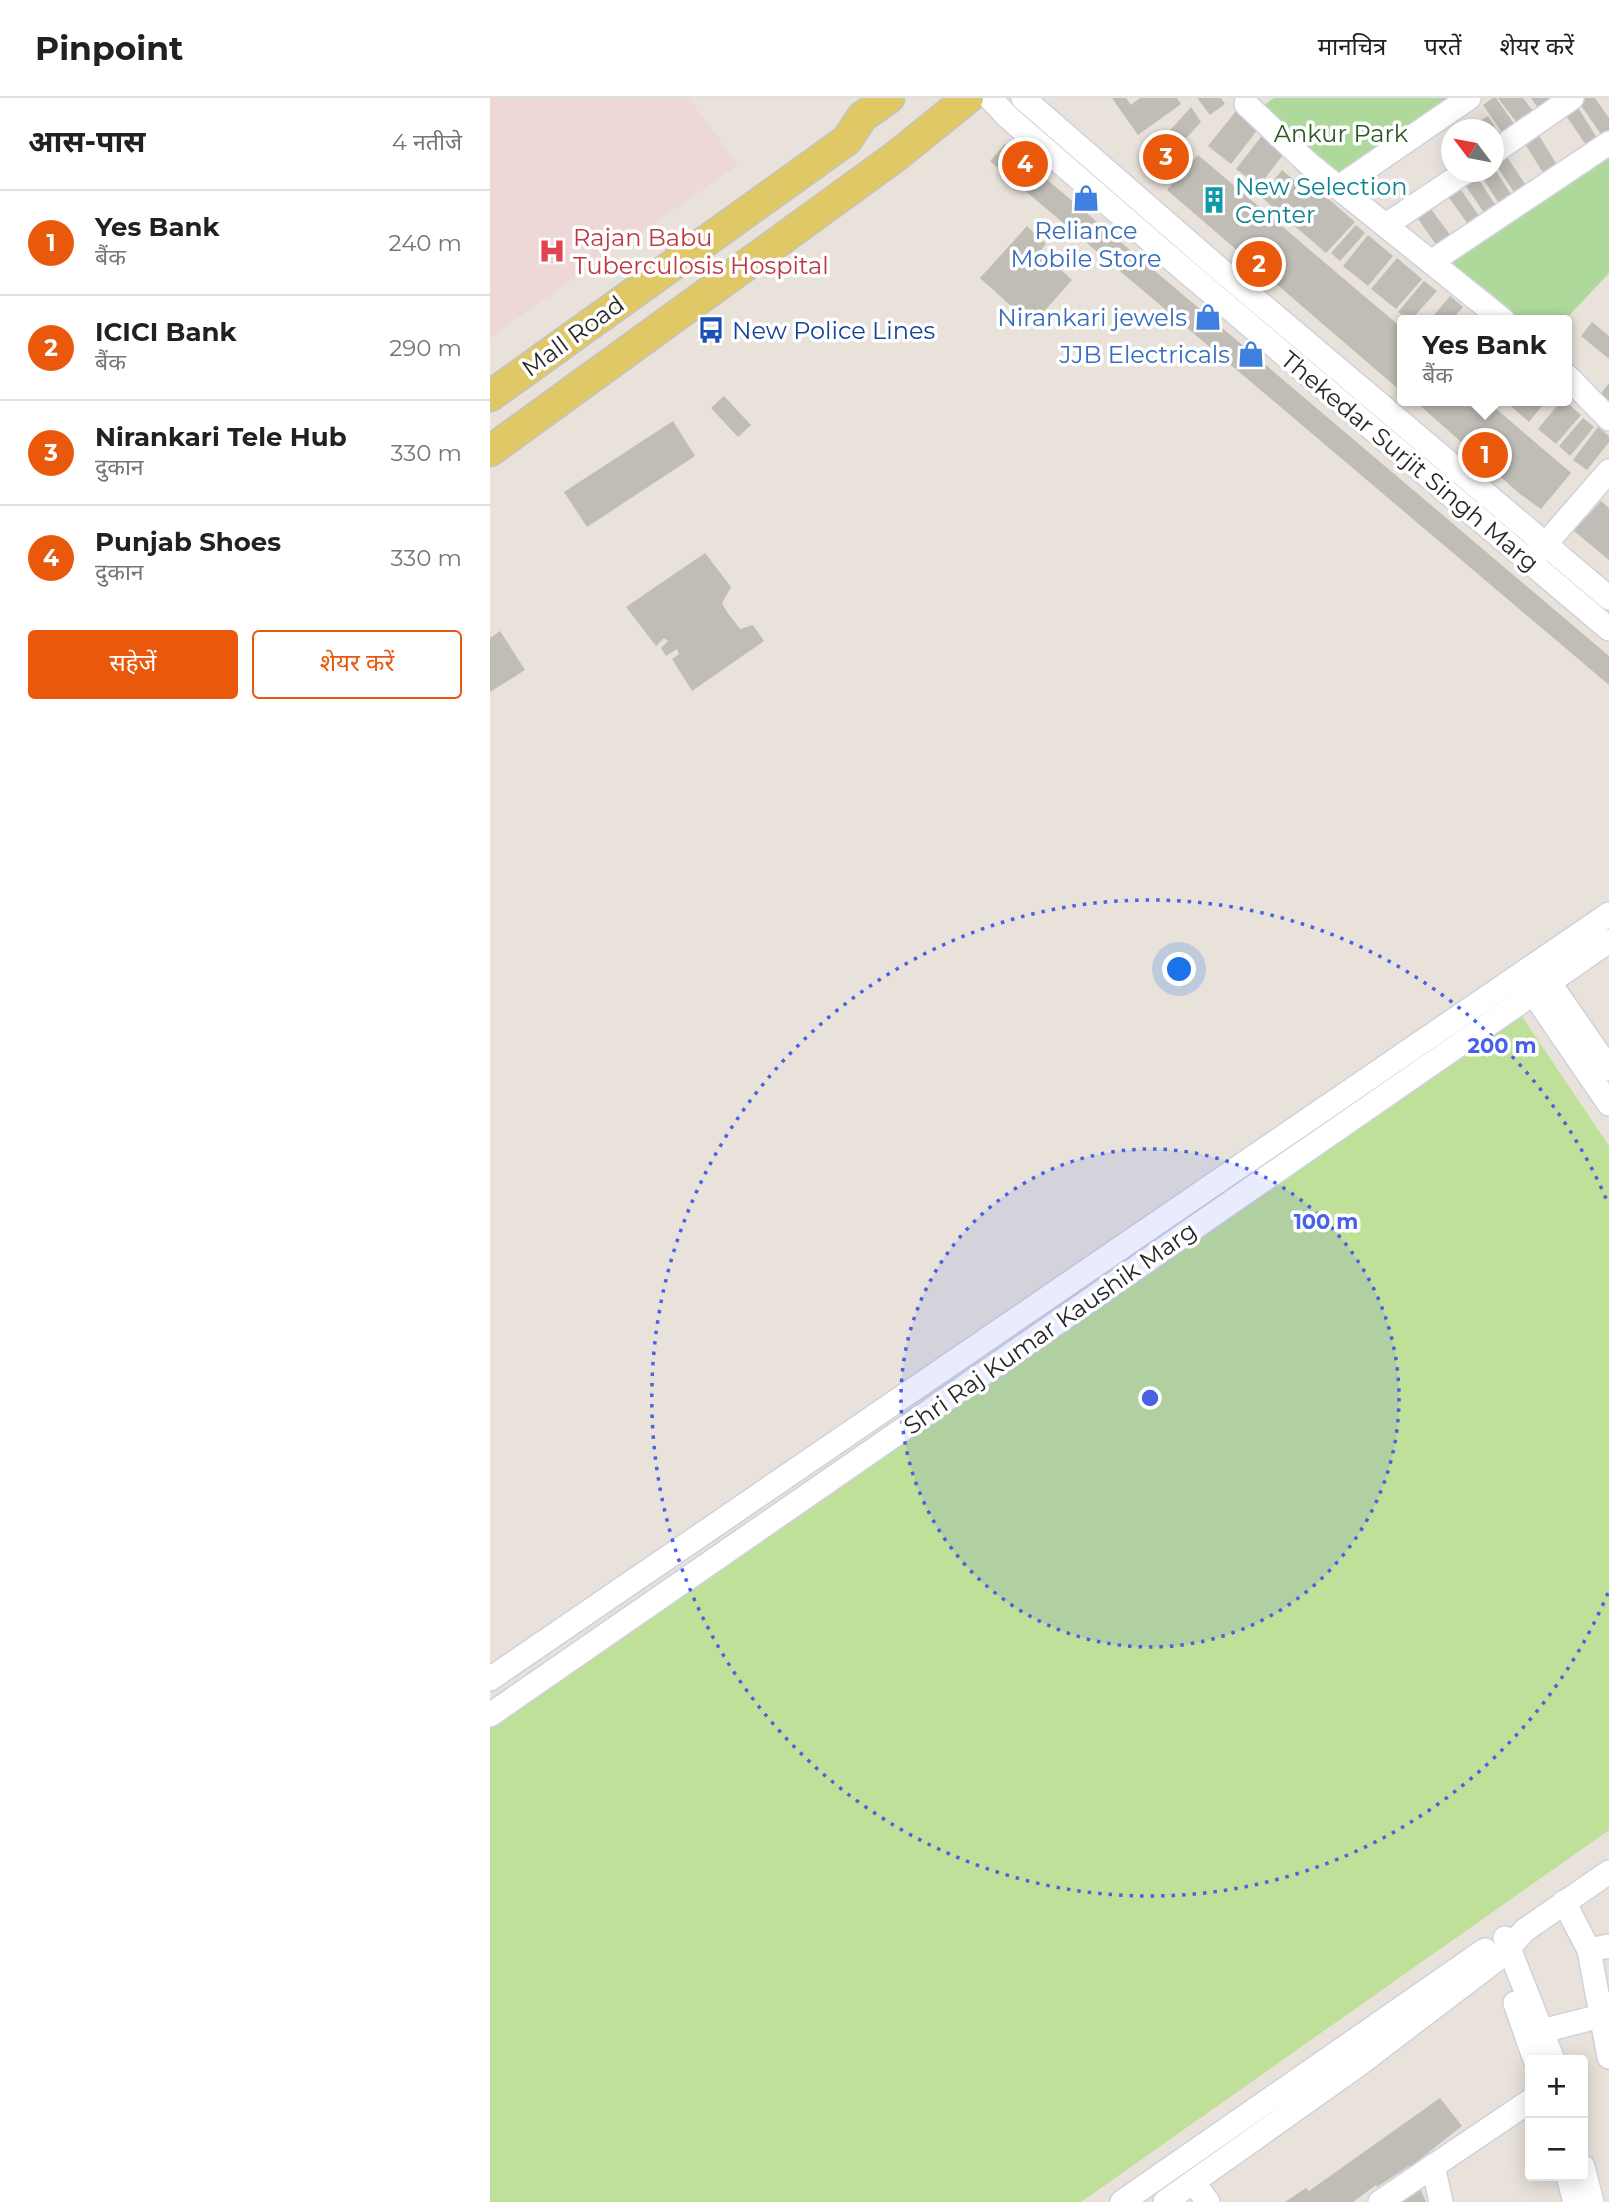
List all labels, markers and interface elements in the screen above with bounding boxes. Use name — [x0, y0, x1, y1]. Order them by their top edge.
text: Pinpoint — [35, 28, 183, 68]
text: मानचित्र — [1318, 32, 1386, 61]
text: परतें — [1424, 32, 1461, 61]
text: शेयर करें — [1499, 32, 1574, 61]
park label: Ankur Park — [1274, 119, 1409, 148]
north arrow — [1441, 119, 1504, 182]
text: आस-पास — [28, 123, 146, 160]
text: 4 नतीजे — [392, 128, 462, 156]
pin: 3 — [1143, 131, 1189, 183]
pin: 4 — [1002, 138, 1048, 190]
place label: New Selection Center — [1235, 172, 1408, 229]
shop icon: Reliance Mobile Store — [1071, 183, 1101, 213]
building icon: New Selection Center — [1199, 185, 1229, 215]
text: Yes Bank — [95, 211, 220, 243]
place label: Reliance Mobile Store — [1011, 216, 1161, 273]
place label: Rajan Babu Tuberculosis Hospital — [573, 223, 829, 280]
text: 1 — [46, 229, 56, 257]
text: 240 m — [389, 229, 462, 257]
hospital icon: Rajan Babu Tuberculosis Hospital — [537, 236, 567, 266]
pin: 2 — [1236, 238, 1282, 290]
text: बैंक — [95, 243, 126, 271]
street label: Mall Road — [516, 289, 630, 383]
shop icon: Nirankari jewels — [1193, 302, 1223, 332]
place label: Nirankari jewels — [997, 303, 1187, 332]
bus stop icon: New Police Lines — [696, 315, 726, 345]
popup — [1397, 315, 1572, 406]
text: ICICI Bank — [95, 316, 237, 348]
place label: New Police Lines — [732, 316, 935, 345]
text: Yes Bank — [1422, 329, 1547, 361]
text: 2 — [44, 334, 58, 362]
text: 290 m — [389, 334, 462, 362]
shop icon: JJB Electricals — [1236, 339, 1266, 369]
place label: JJB Electricals — [1058, 340, 1230, 369]
street label: Thekedar Surjit Singh Marg — [1275, 345, 1545, 577]
text: बैंक — [95, 348, 126, 376]
text: बैंक — [1422, 361, 1453, 389]
text: Nirankari Tele Hub — [95, 421, 347, 453]
pin: 1 — [1462, 429, 1508, 481]
text: 3 — [44, 439, 58, 467]
text: 330 m — [391, 439, 462, 467]
text: दुकान — [95, 453, 144, 481]
text: Punjab Shoes — [95, 526, 281, 558]
text: 4 — [43, 544, 59, 572]
text: 330 m — [391, 544, 462, 572]
text: दुकान — [95, 558, 144, 586]
button: सहेजें — [28, 630, 238, 699]
button: शेयर करें — [252, 630, 462, 699]
your location — [1162, 952, 1196, 986]
text: 200 m — [1468, 1033, 1536, 1058]
text: 100 m — [1294, 1209, 1358, 1234]
street label: Shri Raj Kumar Kaushik Marg — [898, 1216, 1202, 1440]
centre of rings — [1138, 1386, 1162, 1410]
map controls — [1525, 2055, 1588, 2181]
button: + — [1525, 2055, 1588, 2118]
button: − — [1525, 2118, 1588, 2181]

